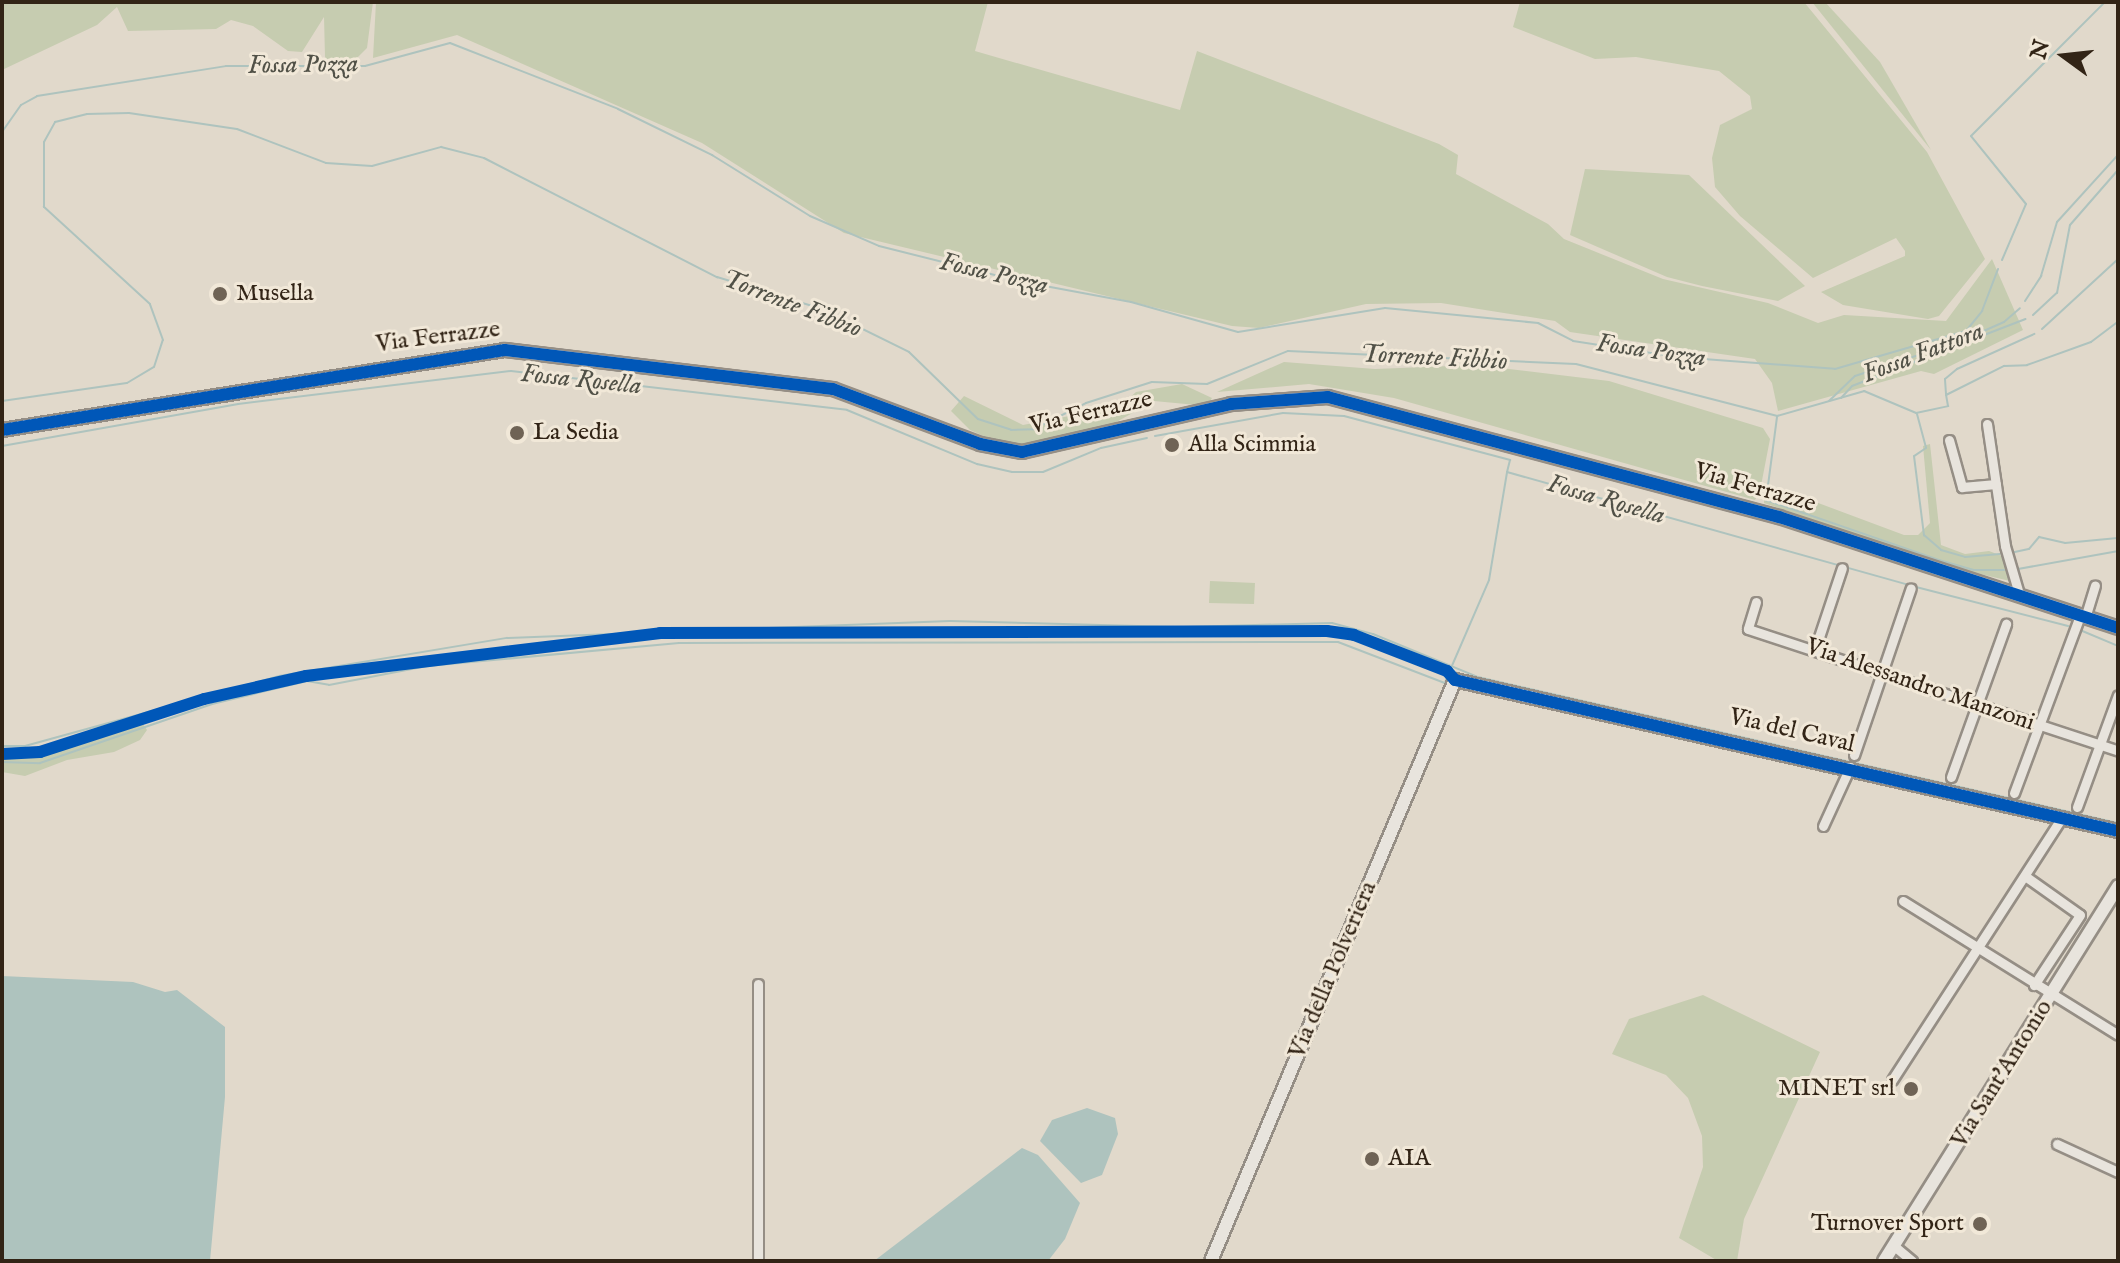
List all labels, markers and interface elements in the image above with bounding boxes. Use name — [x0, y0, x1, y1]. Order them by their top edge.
north arrow — [2024, 16, 2104, 96]
text: N — [2025, 37, 2057, 63]
water label: Fossa Pozza — [247, 48, 359, 82]
water label: Fossa Pozza — [937, 246, 1051, 302]
water label: Torrente Fibbio — [718, 263, 866, 345]
place label: Musella — [236, 280, 314, 308]
marker: Musella — [211, 285, 229, 303]
street label: Via Ferrazze — [374, 315, 502, 359]
water label: Fossa Fattora — [1858, 316, 1988, 390]
water label: Fossa Pozza — [1594, 328, 1708, 374]
water label: Torrente Fibbio — [1360, 339, 1508, 377]
water label: Fossa Rosella — [519, 358, 643, 402]
street label: Via Ferrazze — [1027, 385, 1155, 441]
place label: La Sedia — [533, 419, 619, 447]
marker: La Sedia — [508, 424, 526, 442]
place label: Alla Scimmia — [1188, 431, 1316, 459]
marker: Alla Scimmia — [1163, 436, 1181, 454]
street label: Via Ferrazze — [1691, 457, 1819, 519]
water label: Fossa Rosella — [1543, 468, 1669, 532]
street label: Via Alessandro Manzoni — [1802, 632, 2038, 738]
street label: Via del Caval — [1726, 703, 1858, 759]
street label: Via della Polveriera — [1283, 877, 1383, 1063]
street label: Via Sant'Antonio — [1945, 995, 2059, 1153]
place label: MINET srl — [1778, 1075, 1895, 1103]
marker: MINET srl — [1902, 1080, 1920, 1098]
place label: AIA — [1388, 1145, 1431, 1173]
marker: AIA — [1363, 1150, 1381, 1168]
place label: Turnover Sport — [1811, 1210, 1964, 1238]
marker: Turnover Sport — [1971, 1215, 1989, 1233]

